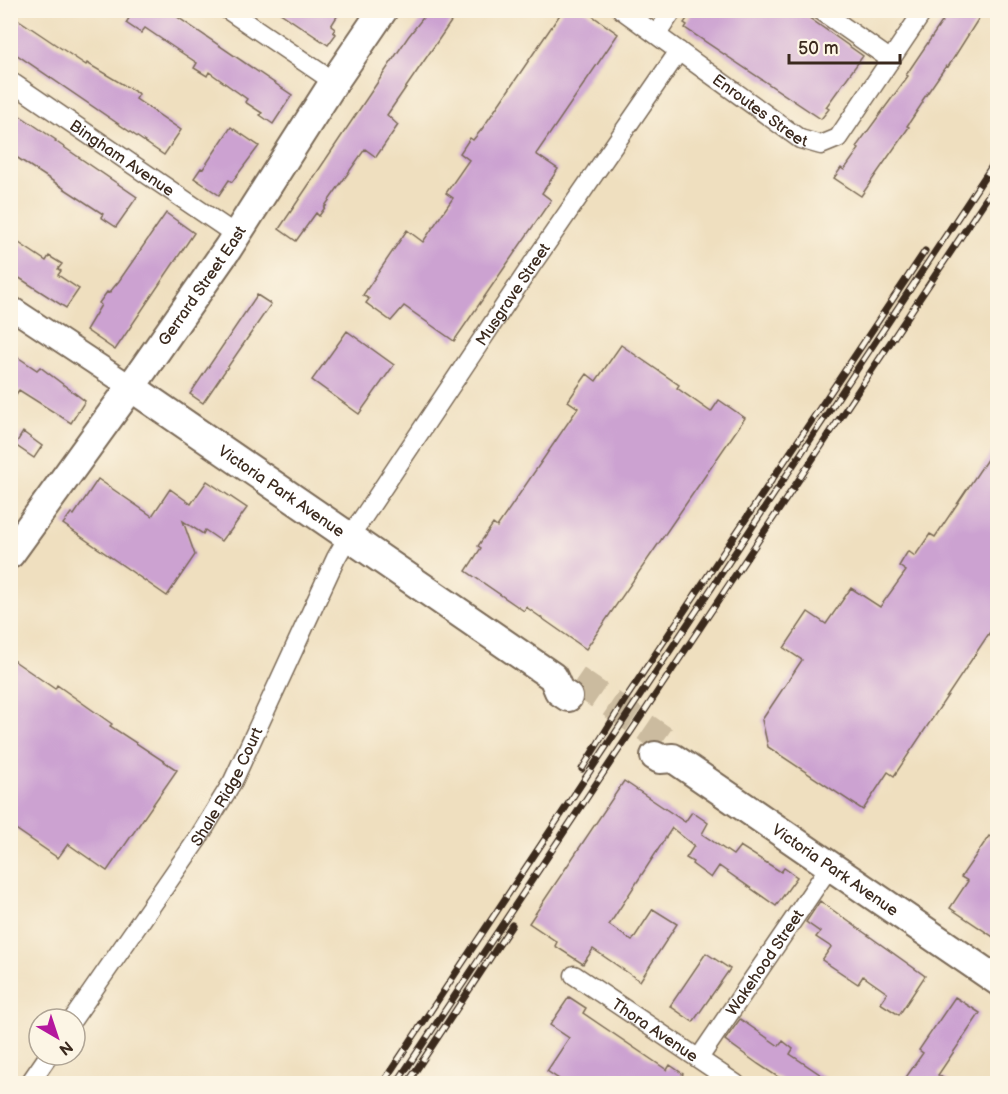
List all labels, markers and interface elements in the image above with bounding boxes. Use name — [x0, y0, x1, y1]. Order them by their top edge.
scale bar — [789, 27, 900, 65]
text: 50 m — [798, 38, 839, 59]
street label: Enroutes Street — [708, 71, 810, 152]
street label: Bingham Avenue — [66, 117, 178, 201]
street label: Gerrard Street East — [155, 223, 251, 350]
street label: Musgrave Street — [472, 240, 555, 350]
street label: Victoria Park Avenue — [214, 442, 348, 542]
street label: Shale Ridge Court — [188, 725, 267, 850]
street label: Victoria Park Avenue — [768, 821, 902, 921]
street label: Wakehood Street — [723, 906, 808, 1020]
street label: Thora Avenue — [608, 995, 702, 1067]
north arrow — [27, 1007, 87, 1067]
text: N — [55, 1036, 76, 1059]

